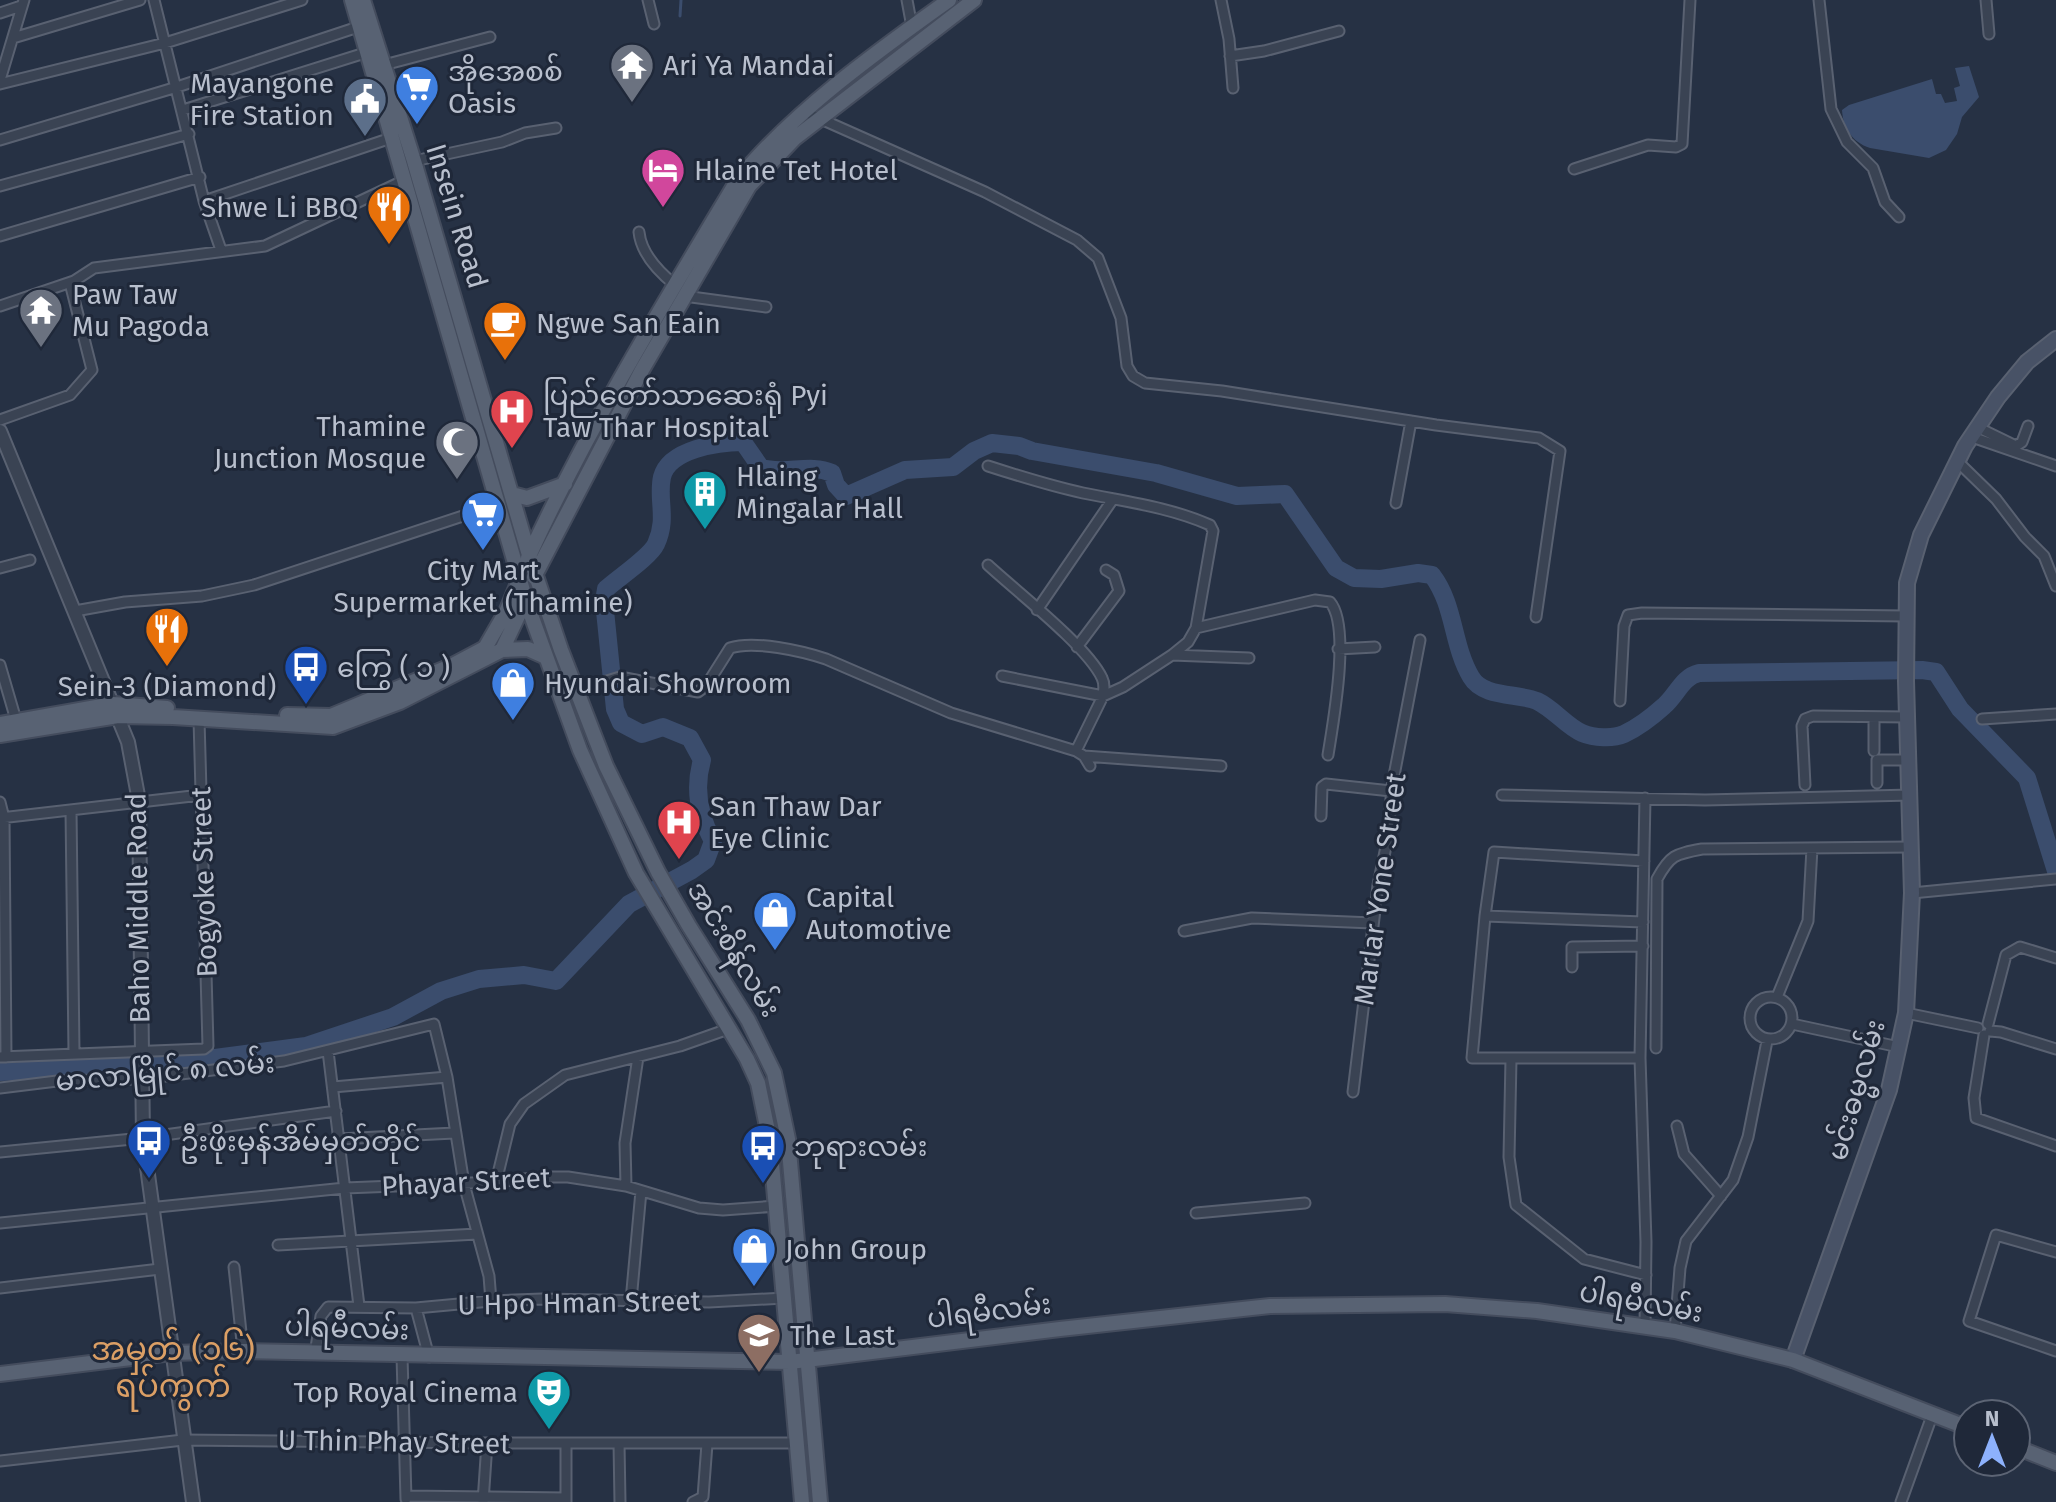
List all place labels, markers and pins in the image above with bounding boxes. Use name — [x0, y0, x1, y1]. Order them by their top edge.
temple icon: Ari Ya Mandai — [608, 41, 656, 104]
place label: Ari Ya Mandai — [663, 49, 834, 82]
place label: အိုအေစစ် Oasis — [448, 53, 563, 120]
supermarket icon: အိုအေစစ် Oasis — [393, 63, 441, 126]
place label: Mayangone Fire Station — [190, 67, 334, 132]
public building icon: Mayangone Fire Station — [341, 75, 389, 138]
hotel icon: Hlaine Tet Hotel — [639, 146, 687, 209]
place label: Hlaine Tet Hotel — [694, 154, 898, 187]
restaurant icon: Shwe Li BBQ — [365, 183, 413, 246]
place label: Shwe Li BBQ — [201, 191, 358, 224]
place label: Paw Taw Mu Pagoda — [72, 278, 210, 343]
temple icon: Paw Taw Mu Pagoda — [17, 286, 65, 349]
cafe icon: Ngwe San Eain — [481, 299, 529, 362]
place label: Ngwe San Eain — [536, 307, 721, 340]
place label: ပြည်တော်သာဆေးရုံ Pyi Taw Thar Hospital — [543, 377, 828, 444]
hospital icon: ပြည်တော်သာဆေးရုံ Pyi Taw Thar Hospital — [488, 387, 536, 450]
place label: Thamine Junction Mosque — [214, 410, 426, 475]
mosque icon: Thamine Junction Mosque — [433, 418, 481, 481]
place label: Hlaing Mingalar Hall — [736, 460, 903, 525]
building icon: Hlaing Mingalar Hall — [681, 468, 729, 531]
supermarket icon: City Mart Supermarket (Thamine) — [459, 489, 507, 552]
place label: City Mart Supermarket (Thamine) — [334, 554, 633, 619]
restaurant icon: Sein-3 (Diamond) — [143, 605, 191, 668]
bus stop icon: ကြွေ ( ၁ ) — [282, 643, 330, 706]
place label: ကြွေ ( ၁ ) — [337, 649, 450, 690]
shop icon: Hyundai Showroom — [489, 659, 537, 722]
place label: Hyundai Showroom — [544, 667, 792, 700]
place label: Sein-3 (Diamond) — [58, 670, 276, 703]
place label: San Thaw Dar Eye Clinic — [710, 790, 882, 855]
hospital icon: San Thaw Dar Eye Clinic — [655, 798, 703, 861]
place label: Capital Automotive — [806, 881, 952, 946]
shop icon: Capital Automotive — [751, 889, 799, 952]
bus stop icon: ဦးဖိုးမှန်အိမ်မှတ်တိုင် — [125, 1117, 173, 1180]
bus stop icon: ဘုရားလမ်း — [739, 1122, 787, 1185]
place label: ဦးဖိုးမှန်အိမ်မှတ်တိုင် — [180, 1123, 421, 1164]
place label: ဘုရားလမ်း — [794, 1128, 927, 1169]
shop icon: John Group — [730, 1225, 778, 1288]
place label: John Group — [785, 1233, 927, 1266]
school or university icon: The Last — [735, 1311, 783, 1374]
place label: The Last — [790, 1319, 896, 1352]
theatre icon: Top Royal Cinema — [525, 1368, 573, 1431]
place label: Top Royal Cinema — [294, 1376, 518, 1409]

